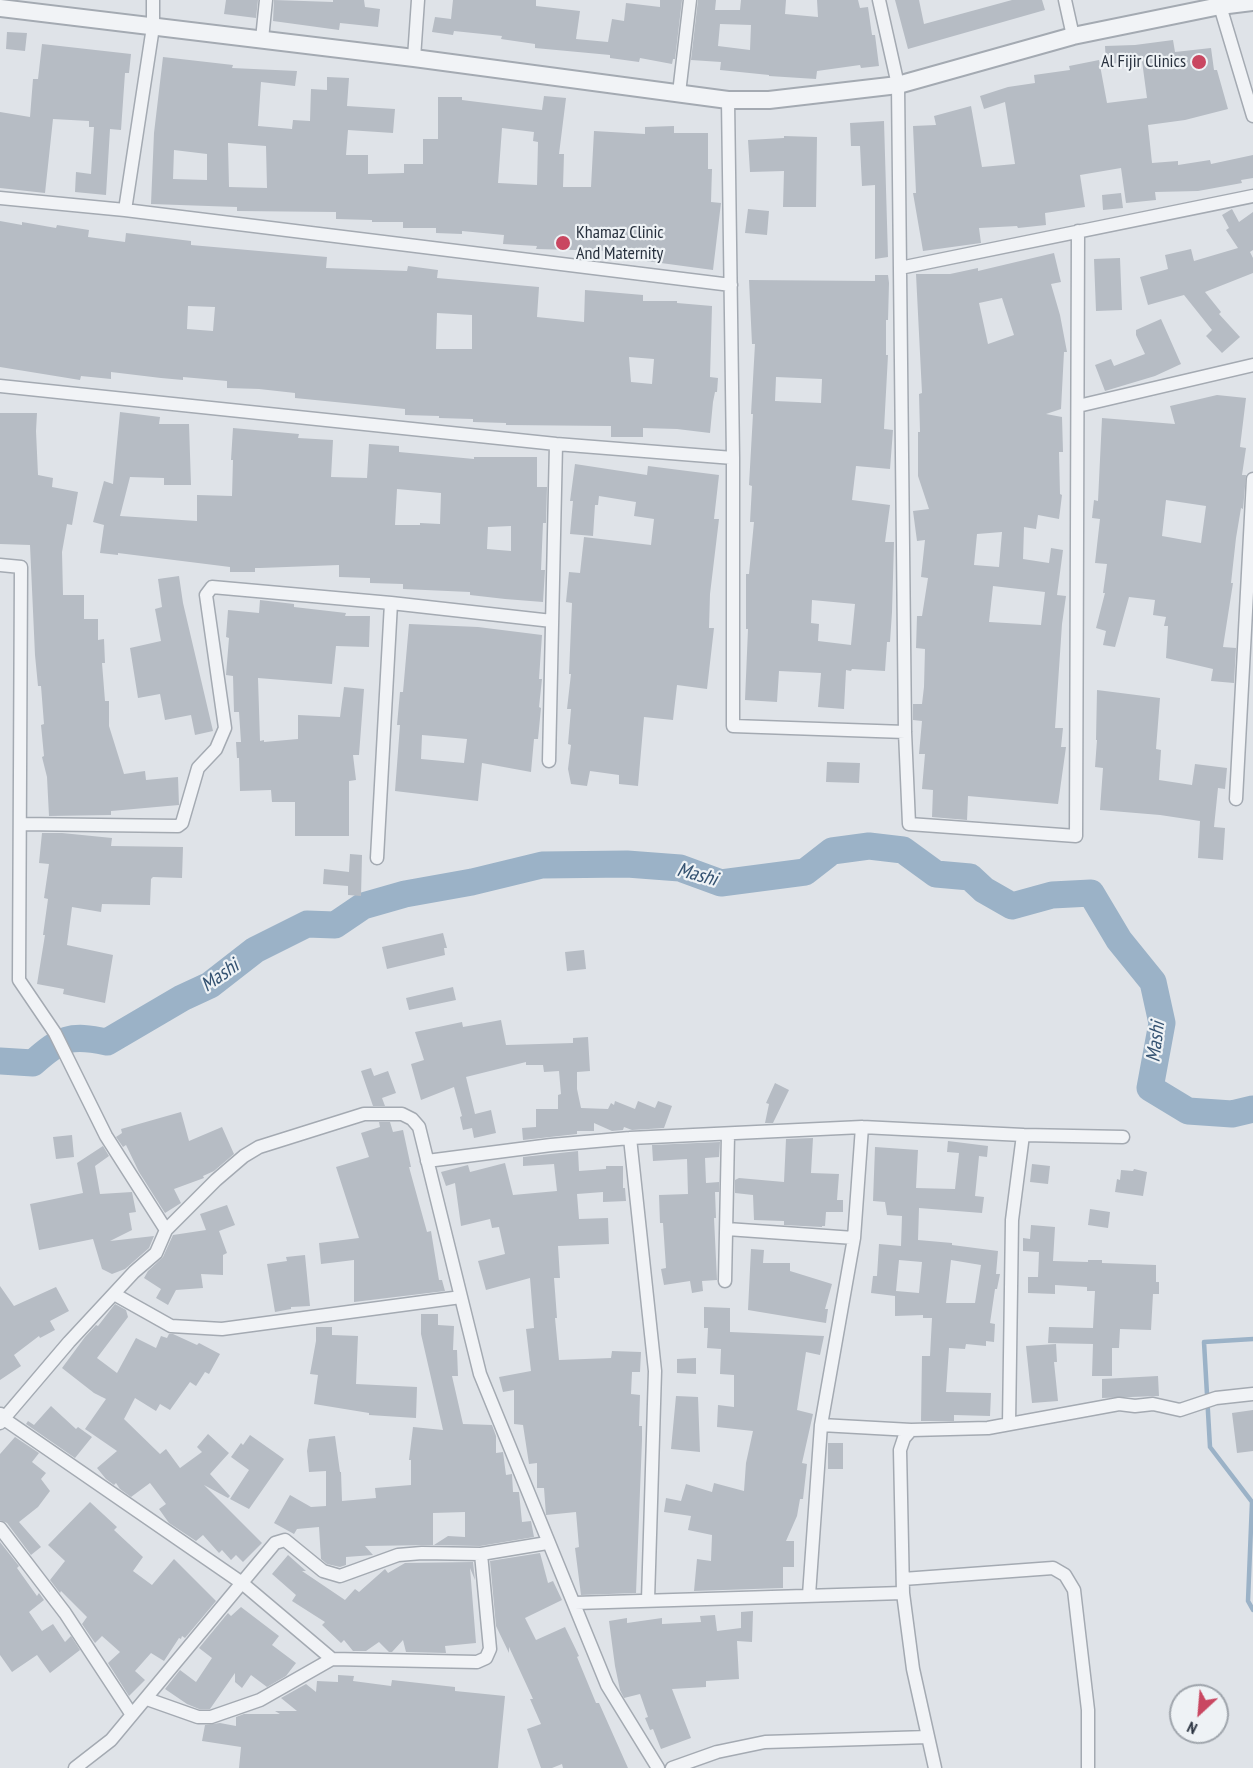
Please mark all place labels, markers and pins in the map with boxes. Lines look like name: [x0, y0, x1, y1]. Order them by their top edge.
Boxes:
place label: Al Fijir Clinics: [1101, 51, 1186, 73]
marker: Al Fijir Clinics: [1190, 53, 1208, 71]
place label: Khamaz Clinic And Maternity: [576, 222, 664, 264]
marker: Khamaz Clinic And Maternity: [554, 234, 572, 252]

